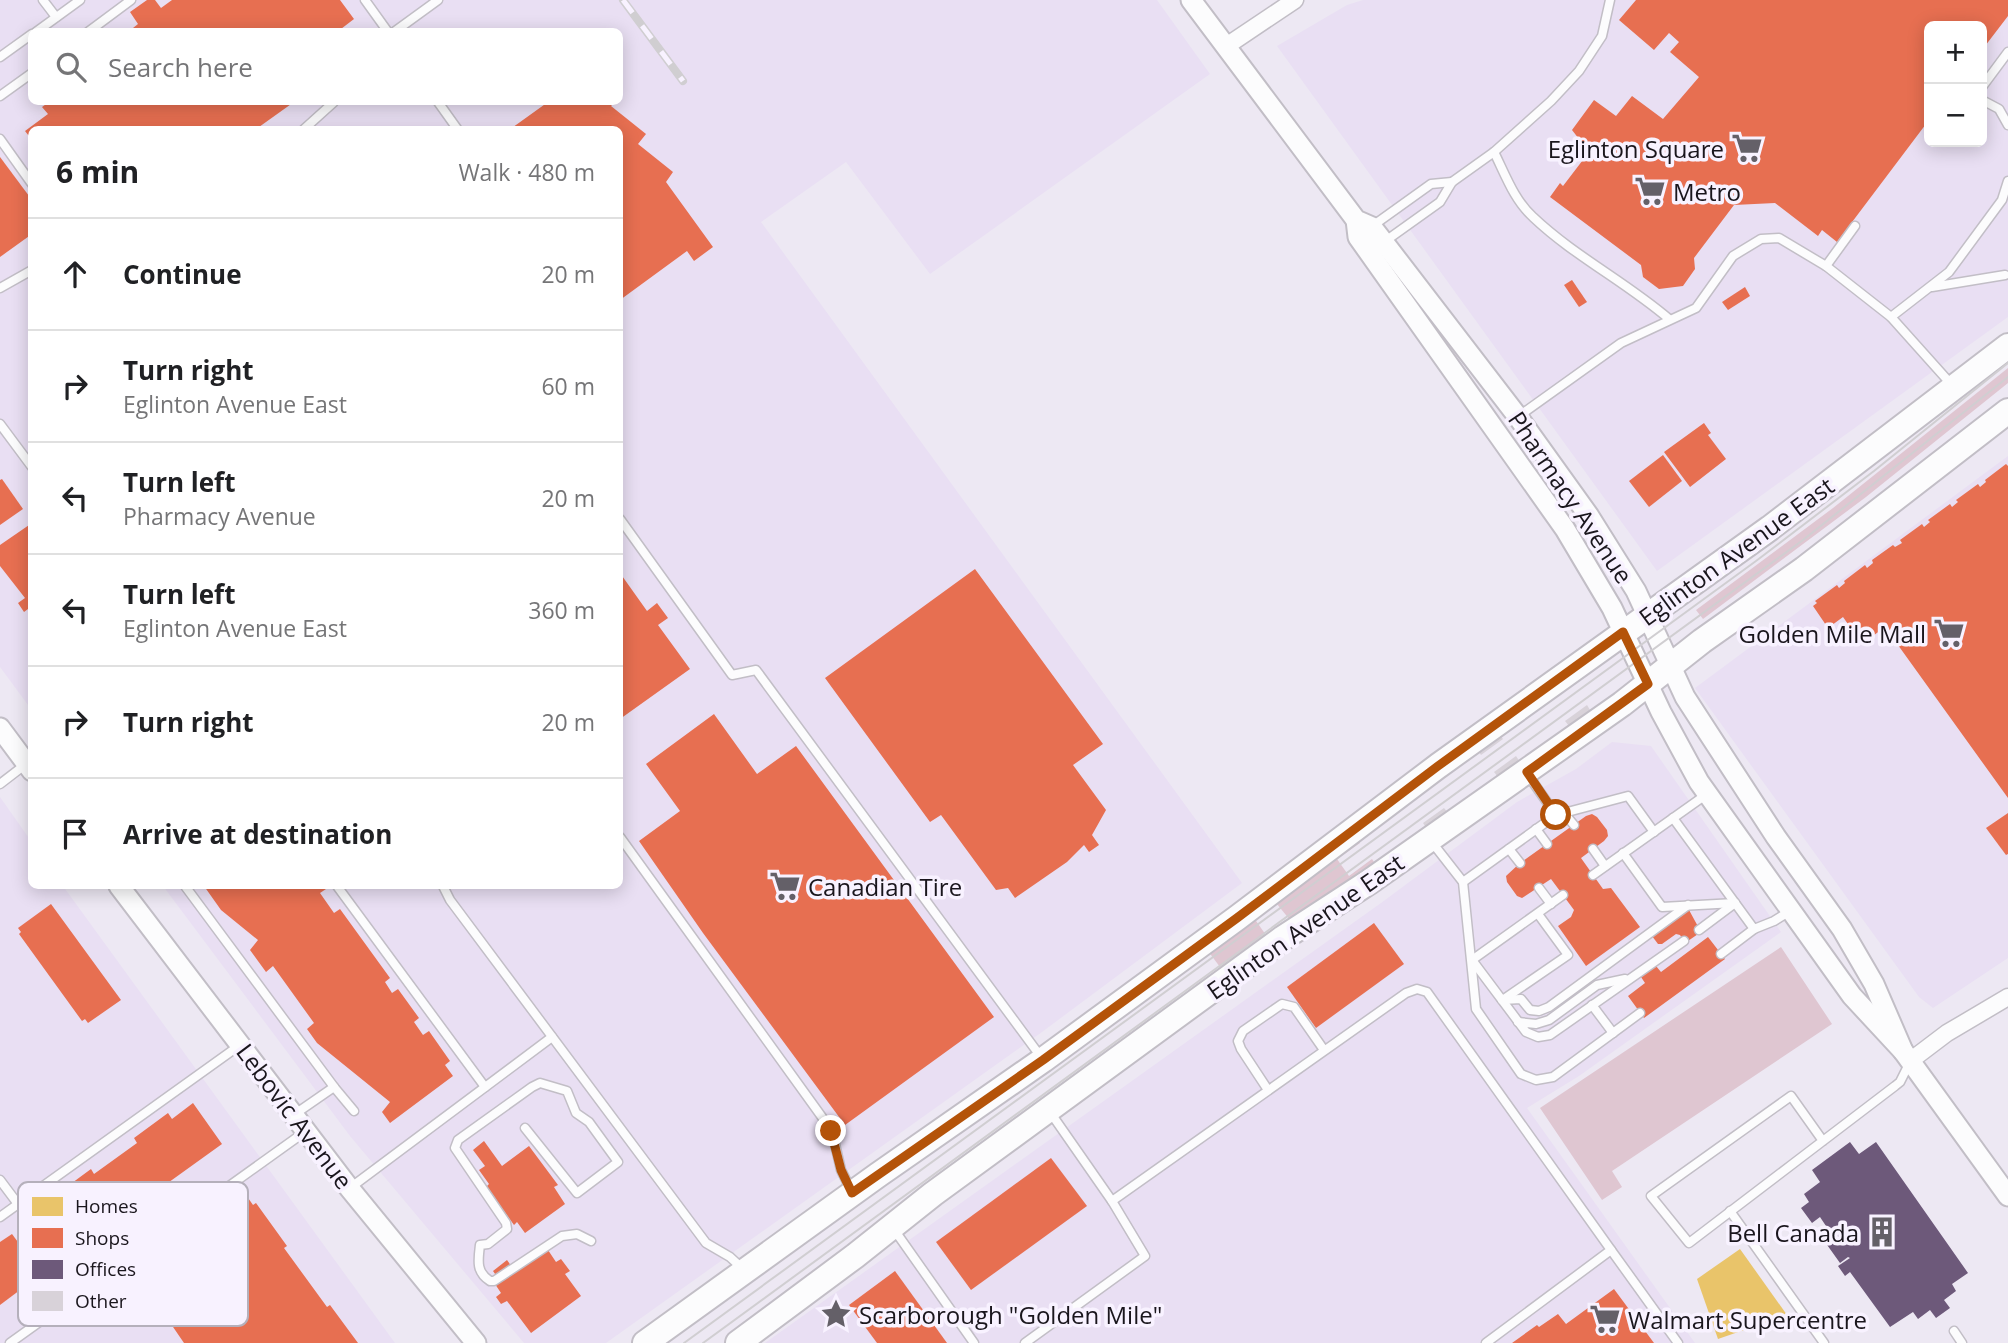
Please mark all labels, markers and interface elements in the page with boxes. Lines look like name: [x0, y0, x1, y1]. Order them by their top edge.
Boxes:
map controls: [1924, 21, 1987, 147]
button: +: [1924, 21, 1987, 84]
search box: [28, 28, 623, 105]
icon: search: [52, 48, 90, 86]
text: Search here: [108, 49, 253, 85]
button: −: [1924, 84, 1987, 147]
supermarket icon: Eglinton Square: [1730, 131, 1764, 165]
place label: Eglinton Square: [1548, 132, 1724, 165]
text: 6 min: [56, 151, 139, 192]
text: Walk · 480 m: [458, 156, 595, 188]
supermarket icon: Metro: [1633, 174, 1667, 208]
place label: Metro: [1673, 175, 1741, 208]
icon: ahead: [56, 255, 94, 293]
text: Continue: [123, 256, 242, 292]
text: 20 m: [541, 258, 595, 290]
text: Turn right: [123, 352, 254, 388]
icon: right: [56, 367, 94, 405]
text: 60 m: [541, 370, 595, 402]
text: Eglinton Avenue East: [123, 388, 347, 420]
street label: Pharmacy Avenue: [1501, 404, 1641, 590]
text: Turn left: [123, 464, 235, 500]
street label: Eglinton Avenue East: [1632, 469, 1840, 633]
icon: left: [56, 479, 94, 517]
text: 20 m: [541, 482, 595, 514]
text: Pharmacy Avenue: [123, 500, 316, 532]
text: Turn left: [123, 576, 235, 612]
icon: left: [56, 591, 94, 629]
text: 360 m: [528, 594, 595, 626]
text: Eglinton Avenue East: [123, 612, 347, 644]
supermarket icon: Golden Mile Mall: [1932, 616, 1966, 650]
place label: Golden Mile Mall: [1738, 617, 1926, 650]
icon: right: [56, 703, 94, 741]
text: Turn right: [123, 704, 254, 740]
text: 20 m: [541, 706, 595, 738]
route start: [1540, 799, 1571, 830]
icon: arrive: [56, 815, 94, 853]
text: Arrive at destination: [123, 816, 392, 852]
street label: Eglinton Avenue East: [1200, 845, 1410, 1007]
supermarket icon: Canadian Tire: [768, 869, 802, 903]
place label: Canadian Tire: [808, 870, 962, 903]
street label: Lebovic Avenue: [229, 1036, 361, 1196]
route end: [815, 1115, 846, 1146]
legend: [18, 1182, 248, 1326]
text: Homes: [75, 1193, 138, 1219]
building icon: Bell Canada: [1865, 1215, 1899, 1249]
place label: Bell Canada: [1727, 1216, 1859, 1249]
text: Shops: [75, 1225, 129, 1251]
text: Offices: [75, 1256, 136, 1282]
text: Other: [75, 1288, 127, 1314]
place icon: Scarborough "Golden Mile": [819, 1297, 853, 1331]
place label: Scarborough "Golden Mile": [859, 1298, 1162, 1331]
supermarket icon: Walmart Supercentre: [1588, 1302, 1622, 1336]
place label: Walmart Supercentre: [1628, 1303, 1867, 1336]

